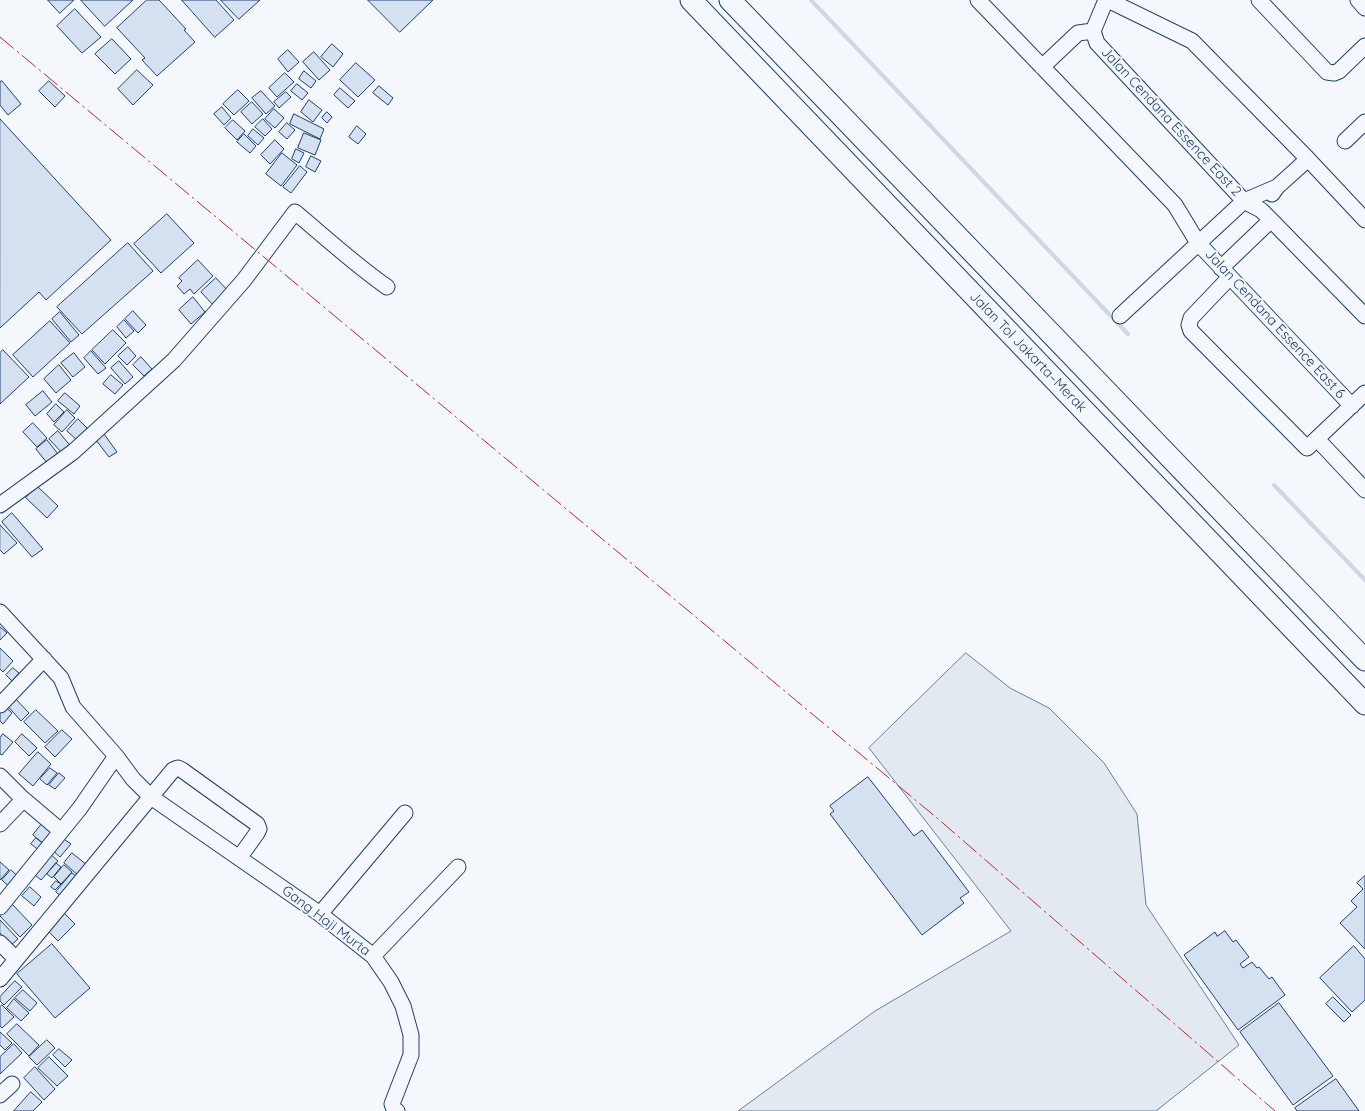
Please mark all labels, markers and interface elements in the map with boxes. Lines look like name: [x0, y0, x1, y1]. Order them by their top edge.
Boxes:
street label: Jalan Cendana Essence East 2: [1097, 44, 1245, 200]
street label: Jalan Cendana Essence East 6: [1201, 246, 1349, 402]
street label: Jalan Tol Jakarta–Merak: [966, 288, 1090, 416]
street label: Gang Haji Murta: [278, 882, 374, 960]

